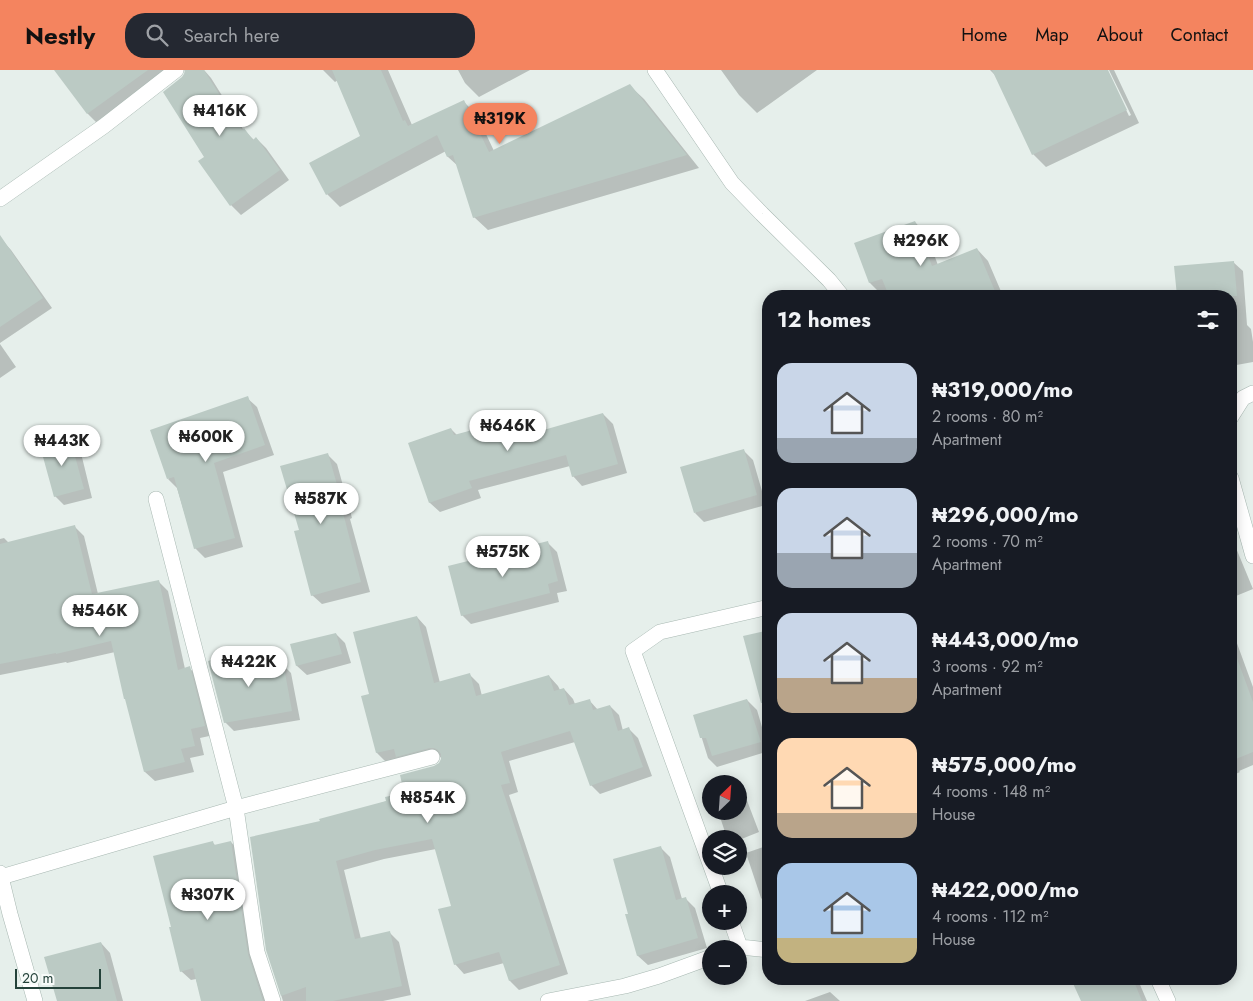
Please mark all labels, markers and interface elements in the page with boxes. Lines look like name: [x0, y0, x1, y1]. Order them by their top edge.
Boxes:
search box: [125, 13, 475, 58]
text: Nestly: [25, 18, 95, 53]
icon: search: [143, 21, 171, 49]
text: Search here: [183, 22, 279, 49]
text: Home: [961, 22, 1007, 48]
text: Map: [1035, 22, 1069, 48]
text: About: [1097, 22, 1142, 48]
text: Contact: [1170, 22, 1228, 48]
pin: ₦416K: [185, 94, 255, 137]
text: ₦416K: [194, 99, 246, 122]
pin: ₦319K: [465, 102, 535, 145]
text: ₦319K: [474, 107, 526, 130]
pin: ₦296K: [886, 224, 956, 267]
text: ₦296K: [894, 229, 948, 252]
text: 12 homes: [777, 305, 871, 335]
icon: filters: [1194, 306, 1222, 334]
text: ₦319,000/mo: [932, 375, 1073, 405]
icon: home: [817, 383, 877, 443]
text: 2 rooms · 80 m²: [932, 405, 1043, 428]
pin: ₦646K: [473, 410, 543, 452]
text: ₦646K: [480, 414, 536, 437]
pin: ₦600K: [171, 420, 241, 463]
pin: ₦443K: [27, 424, 97, 467]
text: ₦600K: [179, 425, 233, 448]
text: Apartment: [932, 428, 1002, 451]
text: ₦443K: [34, 429, 90, 452]
pin: ₦587K: [286, 482, 356, 525]
text: ₦587K: [295, 487, 347, 510]
text: ₦296,000/mo: [932, 500, 1078, 530]
icon: home: [817, 508, 877, 568]
text: 2 rooms · 70 m²: [932, 530, 1043, 553]
pin: ₦575K: [468, 536, 538, 578]
text: ₦575K: [476, 540, 530, 563]
text: Apartment: [932, 553, 1002, 576]
pin: ₦546K: [65, 594, 135, 637]
text: ₦546K: [73, 599, 127, 622]
text: ₦443,000/mo: [932, 625, 1079, 655]
icon: home: [817, 633, 877, 693]
pin: ₦422K: [214, 646, 284, 688]
text: ₦422K: [222, 650, 276, 673]
text: 3 rooms · 92 m²: [932, 655, 1043, 678]
text: Apartment: [932, 678, 1002, 701]
text: ₦575,000/mo: [932, 750, 1076, 780]
icon: home: [817, 758, 877, 818]
north arrow: [702, 775, 748, 820]
map controls: [702, 775, 747, 985]
text: 4 rooms · 148 m²: [932, 780, 1050, 803]
pin: ₦854K: [393, 782, 463, 824]
text: ₦854K: [401, 786, 455, 809]
text: House: [932, 803, 975, 826]
button: layers: [702, 830, 747, 875]
text: ₦422,000/mo: [932, 875, 1079, 905]
pin: ₦307K: [173, 878, 243, 921]
text: ₦307K: [182, 883, 234, 906]
icon: home: [817, 883, 877, 943]
button: +: [702, 885, 747, 930]
text: 4 rooms · 112 m²: [932, 905, 1049, 928]
text: House: [932, 928, 975, 951]
button: −: [702, 940, 747, 985]
scale bar: [15, 966, 101, 989]
text: 20 m: [22, 968, 54, 988]

